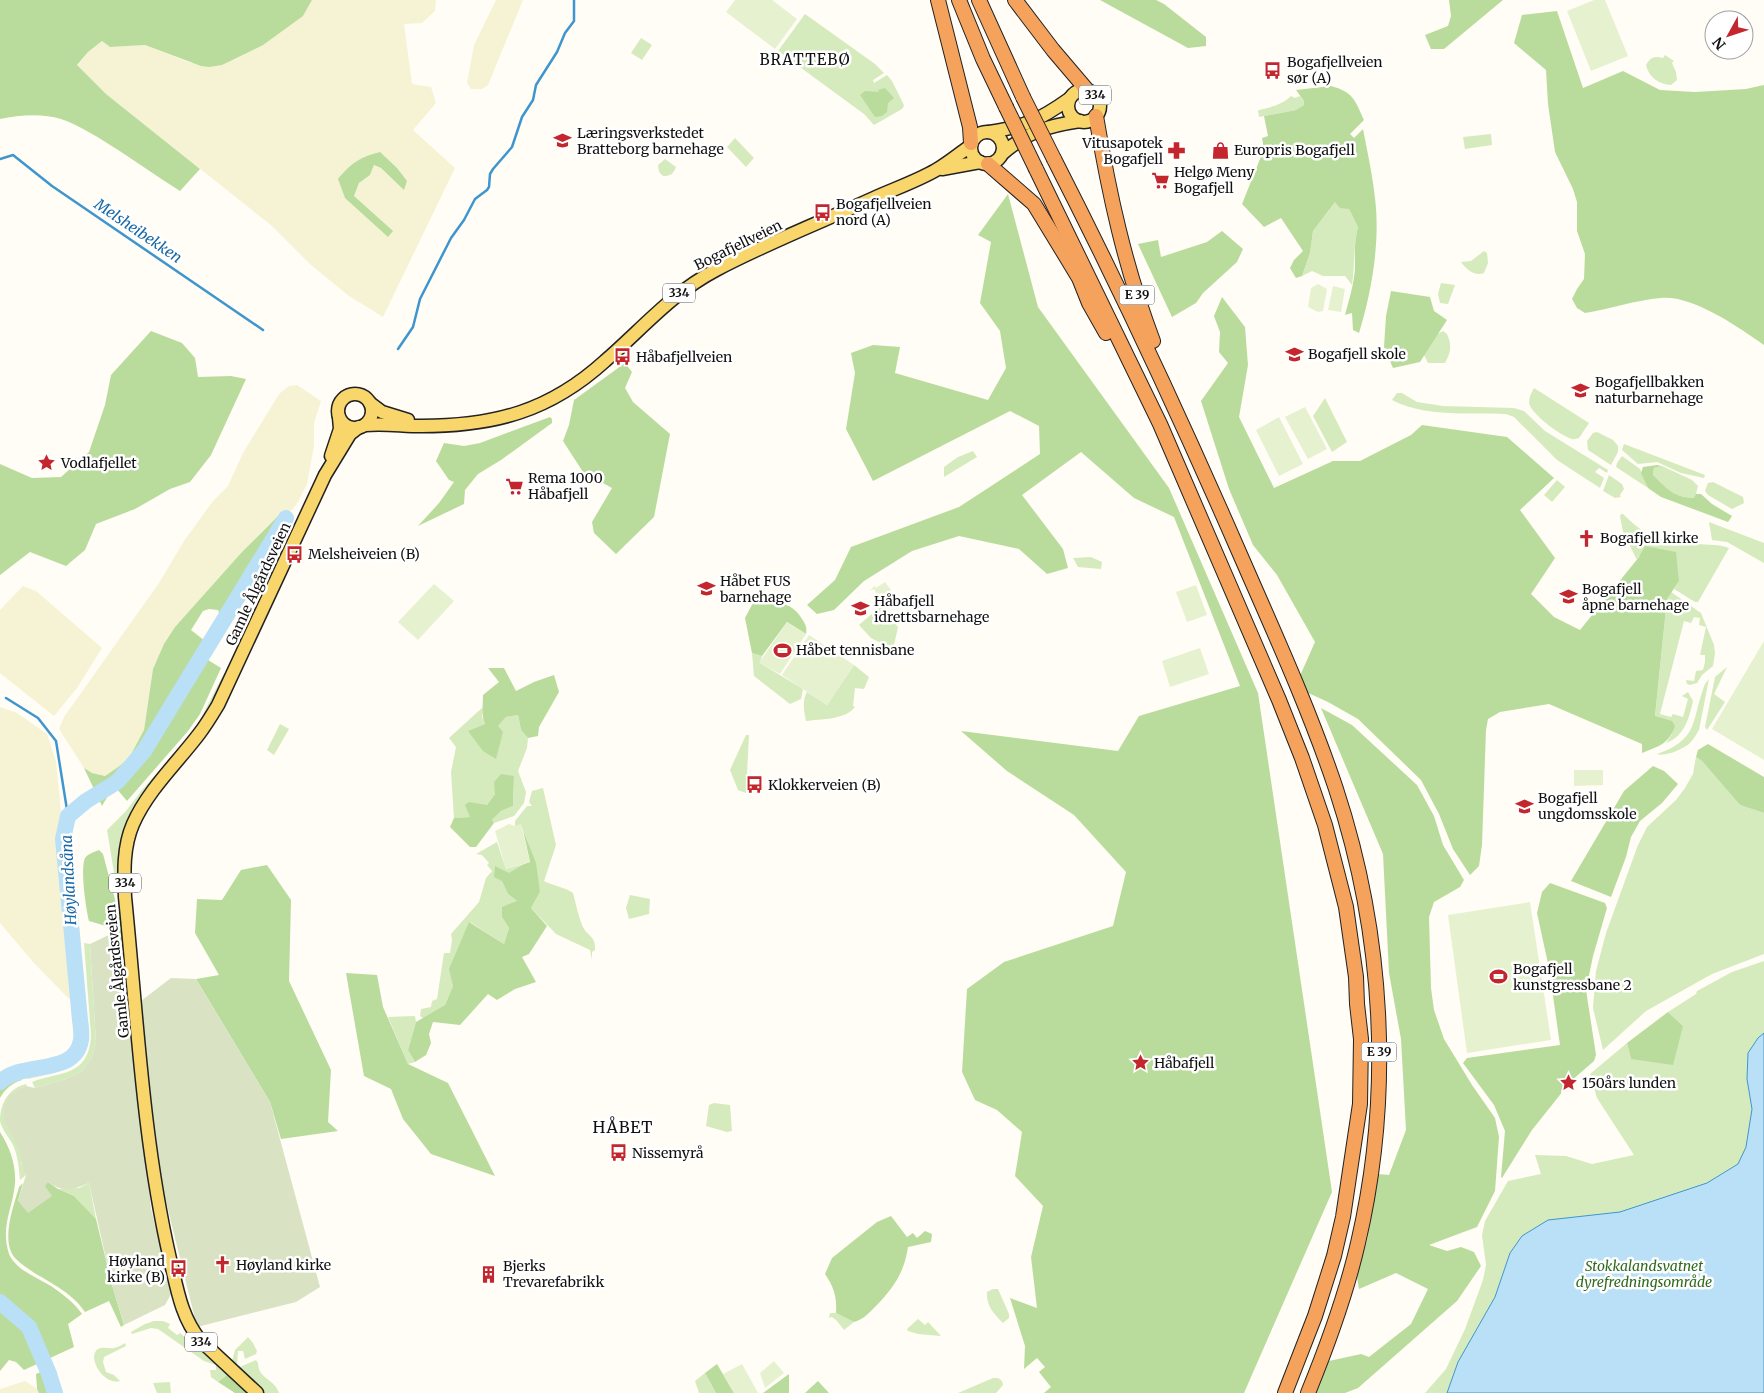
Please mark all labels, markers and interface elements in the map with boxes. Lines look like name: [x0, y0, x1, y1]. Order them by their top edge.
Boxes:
north arrow: [1704, 10, 1754, 60]
text: N: [1709, 33, 1729, 53]
district label: BRATTEBØ: [760, 50, 850, 69]
place label: Bogafjellveien sør (A): [1287, 53, 1383, 87]
bus stop icon: Bogafjellveien sør (A): [1263, 60, 1283, 80]
road number: 334: [1079, 86, 1111, 104]
place label: Læringsverkstedet Bratteborg barnehage: [577, 124, 724, 158]
school or university icon: Læringsverkstedet Bratteborg barnehage: [553, 131, 573, 151]
place label: Vitusapotek Bogafjell: [1081, 134, 1164, 168]
shop icon: Europris Bogafjell: [1210, 140, 1230, 160]
pharmacy icon: Vitusapotek Bogafjell: [1167, 141, 1187, 161]
place label: Europris Bogafjell: [1234, 141, 1355, 159]
place label: Helgø Meny Bogafjell: [1174, 163, 1255, 197]
supermarket icon: Helgø Meny Bogafjell: [1150, 170, 1170, 190]
water label: Melsheibekken: [90, 194, 186, 267]
place label: Bogafjellveien nord (A): [836, 195, 932, 229]
bus stop icon: Bogafjellveien nord (A): [812, 202, 832, 222]
street label: Bogafjellveien: [691, 216, 785, 274]
road number: 334: [663, 284, 695, 302]
road number: E 39: [1120, 286, 1154, 304]
school or university icon: Bogafjell skole: [1284, 344, 1304, 364]
place label: Bogafjell skole: [1308, 345, 1406, 363]
bus stop icon: Håbafjellveien: [612, 347, 632, 367]
place label: Håbafjellveien: [636, 348, 732, 366]
place label: Bogafjellbakken naturbarnehage: [1595, 373, 1704, 407]
school or university icon: Bogafjellbakken naturbarnehage: [1571, 380, 1591, 400]
place icon: Vodlafjellet: [37, 453, 57, 473]
place label: Vodlafjellet: [60, 454, 137, 472]
place label: Rema 1000 Håbafjell: [528, 469, 603, 503]
supermarket icon: Rema 1000 Håbafjell: [504, 476, 524, 496]
street label: Gamle Ålgårdsveien: [221, 519, 294, 649]
church icon: Bogafjell kirke: [1576, 528, 1596, 548]
place label: Bogafjell kirke: [1600, 529, 1698, 547]
bus stop icon: Melsheiveien (B): [284, 544, 304, 564]
place label: Melsheiveien (B): [308, 545, 420, 563]
place label: Håbet FUS barnehage: [719, 572, 791, 606]
school or university icon: Håbet FUS barnehage: [696, 579, 716, 599]
place label: Bogafjell åpne barnehage: [1582, 580, 1689, 614]
school or university icon: Bogafjell åpne barnehage: [1558, 587, 1578, 607]
place label: Håbafjell idrettsbarnehage: [874, 592, 989, 626]
school or university icon: Håbafjell idrettsbarnehage: [850, 599, 870, 619]
sports icon: Håbet tennisbane: [772, 640, 792, 660]
place label: Håbet tennisbane: [796, 641, 914, 659]
bus stop icon: Klokkerveien (B): [744, 775, 764, 795]
place label: Klokkerveien (B): [768, 776, 881, 794]
place label: Bogafjell ungdomsskole: [1538, 789, 1637, 823]
school or university icon: Bogafjell ungdomsskole: [1514, 796, 1534, 816]
water label: Høylandsåna: [57, 834, 80, 927]
road number: 334: [109, 874, 141, 892]
street label: Gamle Ålgårdsveien: [100, 903, 133, 1039]
place label: Bogafjell kunstgressbane 2: [1513, 960, 1632, 994]
sports icon: Bogafjell kunstgressbane 2: [1489, 967, 1509, 987]
road number: E 39: [1362, 1042, 1396, 1062]
place icon: Håbafjell: [1130, 1053, 1150, 1073]
place label: Håbafjell: [1154, 1054, 1215, 1072]
place icon: 150års lunden: [1558, 1073, 1578, 1093]
place label: 150års lunden: [1582, 1074, 1676, 1092]
district label: HÅBET: [593, 1116, 653, 1137]
bus stop icon: Nissemyrå: [608, 1143, 628, 1163]
place label: Nissemyrå: [632, 1144, 704, 1162]
place label: Høyland kirke (B): [107, 1252, 166, 1286]
church icon: Høyland kirke: [212, 1255, 232, 1275]
place label: Høyland kirke: [236, 1256, 331, 1274]
place label: Bjerks Trevarefabrikk: [503, 1257, 604, 1291]
park label: Stokkalandsvatnet dyrefredningsområde: [1576, 1257, 1712, 1291]
bus stop icon: Høyland kirke (B): [169, 1259, 189, 1279]
building icon: Bjerks Trevarefabrikk: [479, 1264, 499, 1284]
road number: 334: [185, 1332, 217, 1351]

